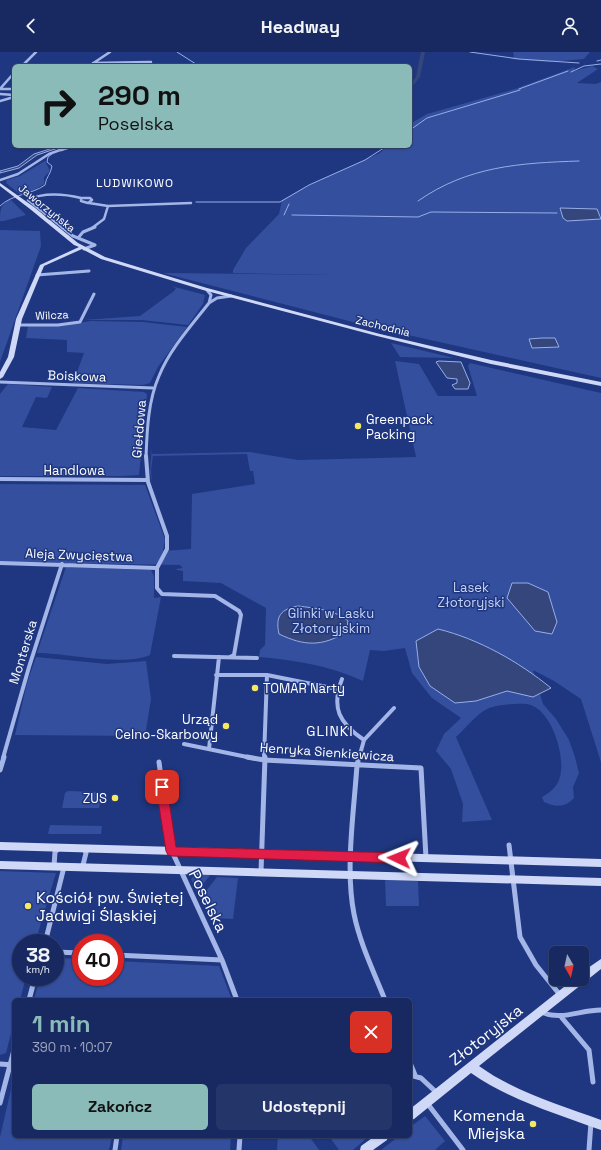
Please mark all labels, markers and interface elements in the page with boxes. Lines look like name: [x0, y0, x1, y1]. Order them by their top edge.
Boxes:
icon: back: [20, 15, 42, 37]
text: Headway: [261, 15, 340, 38]
icon: person: [559, 15, 581, 37]
text: 290 m: [98, 77, 181, 113]
icon: right: [32, 80, 84, 132]
text: Poselska: [98, 112, 174, 135]
district label: LUDWIKOWO: [96, 175, 174, 191]
street label: Jaworzyńska: [16, 181, 79, 236]
street label: Wilcza: [35, 307, 70, 323]
street label: Zachodnia: [354, 312, 412, 340]
street label: Boiskowa: [47, 366, 107, 386]
street label: Giełdowa: [128, 399, 150, 459]
place label: Greenpack Packing: [366, 411, 433, 443]
marker: Greenpack Packing: [353, 421, 363, 431]
street label: Handlowa: [43, 462, 105, 479]
street label: Aleja Zwycięstwa: [25, 545, 134, 565]
park label: Lasek Złotoryjski: [438, 579, 504, 611]
park label: Glinki w Lasku Złotoryjskim: [288, 605, 374, 637]
street label: Monterska: [5, 617, 41, 686]
place label: TOMAR Narty: [263, 680, 345, 697]
marker: TOMAR Narty: [250, 683, 260, 693]
place label: Urząd Celno-Skarbowy: [115, 711, 218, 743]
marker: Urząd Celno-Skarbowy: [221, 721, 231, 731]
district label: GLINKI: [306, 722, 354, 740]
street label: Henryka Sienkiewicza: [259, 739, 395, 765]
pin: [145, 770, 179, 804]
icon: arrive: [151, 776, 173, 798]
place label: ZUS: [83, 790, 107, 807]
marker: ZUS: [110, 793, 120, 803]
position arrow: [378, 837, 420, 879]
street label: Poselska: [184, 866, 232, 936]
place label: Kościół pw. Świętej Jadwigi Śląskiej: [36, 887, 184, 926]
marker: Kościół pw. Świętej Jadwigi Śląskiej: [23, 901, 33, 911]
speed limit sign: 40: [72, 934, 124, 986]
text: 38: [26, 942, 50, 968]
north arrow: [549, 946, 589, 986]
map controls: [549, 946, 589, 986]
text: km/h: [26, 963, 50, 976]
street label: Złotoryjska: [445, 1000, 527, 1070]
text: 1 min: [32, 1008, 91, 1039]
button: close: [350, 1011, 392, 1053]
text: 390 m · 10:07: [32, 1039, 112, 1056]
button: Zakończ: [32, 1084, 208, 1130]
button: Udostępnij: [216, 1084, 392, 1130]
place label: Komenda Miejska: [453, 1105, 525, 1144]
marker: Komenda Miejska: [528, 1119, 538, 1129]

